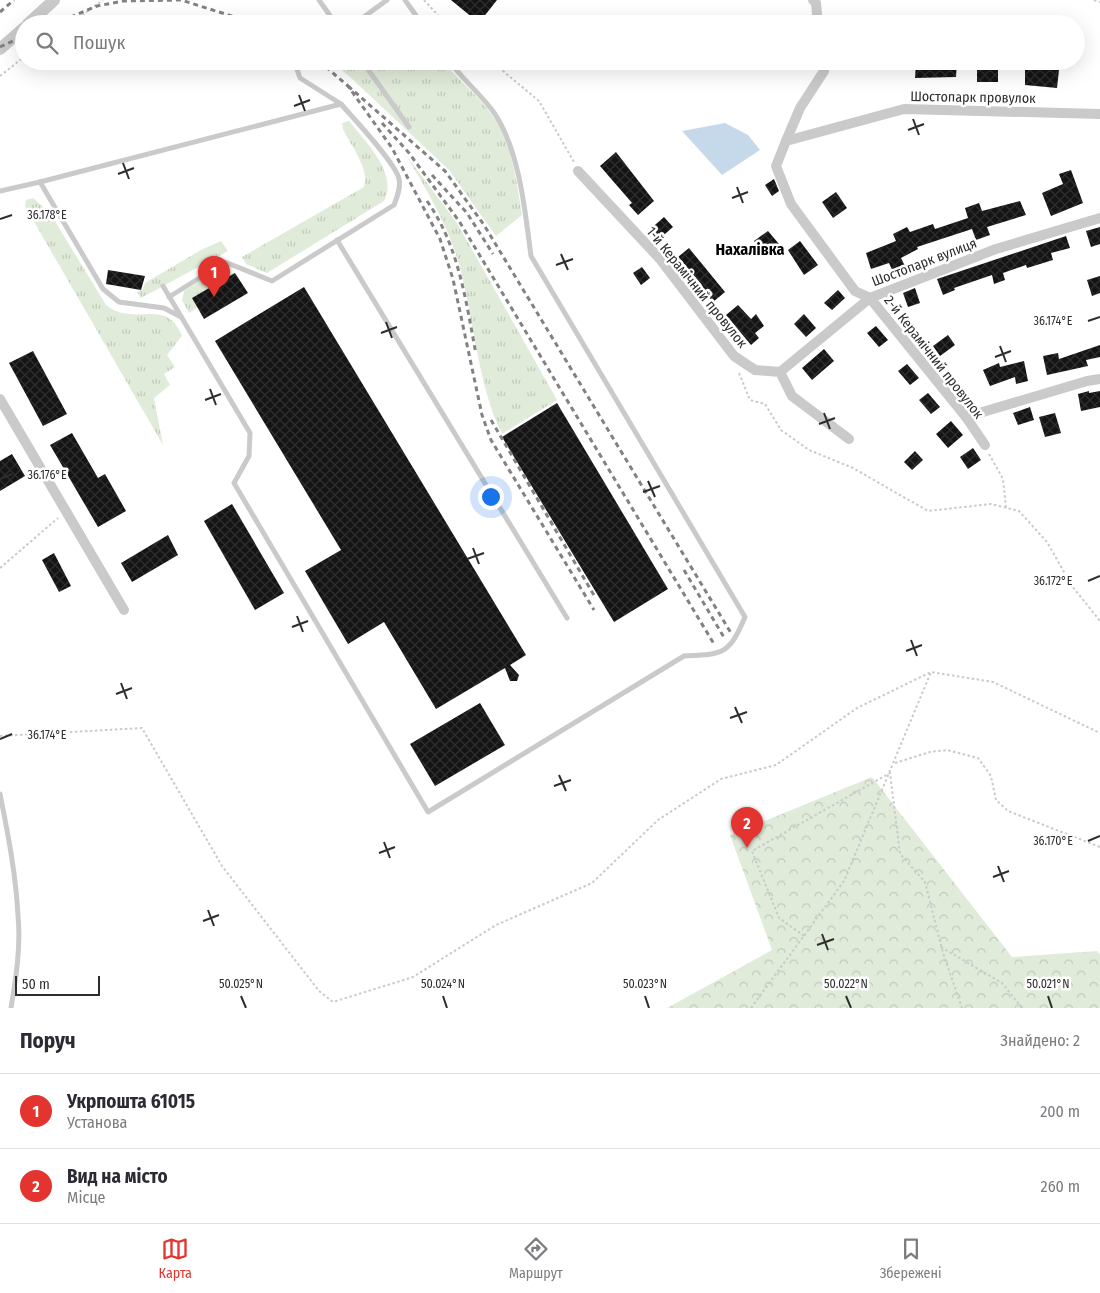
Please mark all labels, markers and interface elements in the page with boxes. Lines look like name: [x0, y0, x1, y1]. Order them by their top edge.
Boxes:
search box: [15, 15, 1085, 70]
icon: search: [33, 29, 61, 57]
text: Пошук: [73, 31, 125, 54]
street label: Шостопарк провулок: [910, 88, 1036, 107]
text: 36.178°E: [27, 208, 67, 222]
street label: 1-й Керамічний провулок: [643, 223, 751, 352]
street label: Шостопарк вулиця: [869, 235, 979, 290]
district label: Нахалівка: [715, 240, 785, 259]
pin: 1: [198, 256, 230, 297]
street label: 2-й Керамічний провулок: [880, 292, 987, 423]
text: 36.174°E: [1034, 314, 1073, 328]
text: 36.176°E: [27, 468, 67, 482]
your location: [478, 484, 504, 510]
text: 36.172°E: [1034, 574, 1073, 588]
text: 36.174°E: [28, 728, 67, 742]
pin: 2: [731, 807, 763, 848]
text: 36.170°E: [1033, 834, 1073, 848]
scale bar: [15, 973, 100, 996]
text: 50 m: [22, 976, 50, 993]
text: 50.025°N: [219, 977, 263, 991]
text: 50.024°N: [421, 977, 465, 991]
text: 50.023°N: [623, 977, 667, 991]
text: 50.022°N: [824, 977, 868, 991]
text: 50.021°N: [1027, 977, 1069, 991]
text: Поруч: [20, 1028, 76, 1054]
text: Знайдено: 2: [1000, 1031, 1080, 1050]
text: Укрпошта 61015: [67, 1090, 195, 1113]
text: 1: [33, 1102, 39, 1121]
text: 200 m: [1040, 1102, 1080, 1121]
text: Установа: [67, 1113, 127, 1132]
text: Вид на місто: [67, 1165, 168, 1188]
text: 2: [32, 1177, 40, 1196]
text: 260 m: [1041, 1177, 1080, 1196]
text: Місце: [67, 1188, 105, 1207]
tab: Карта: [159, 1235, 192, 1282]
tab: Маршрут: [509, 1235, 563, 1282]
tab: Збережені: [880, 1235, 941, 1282]

